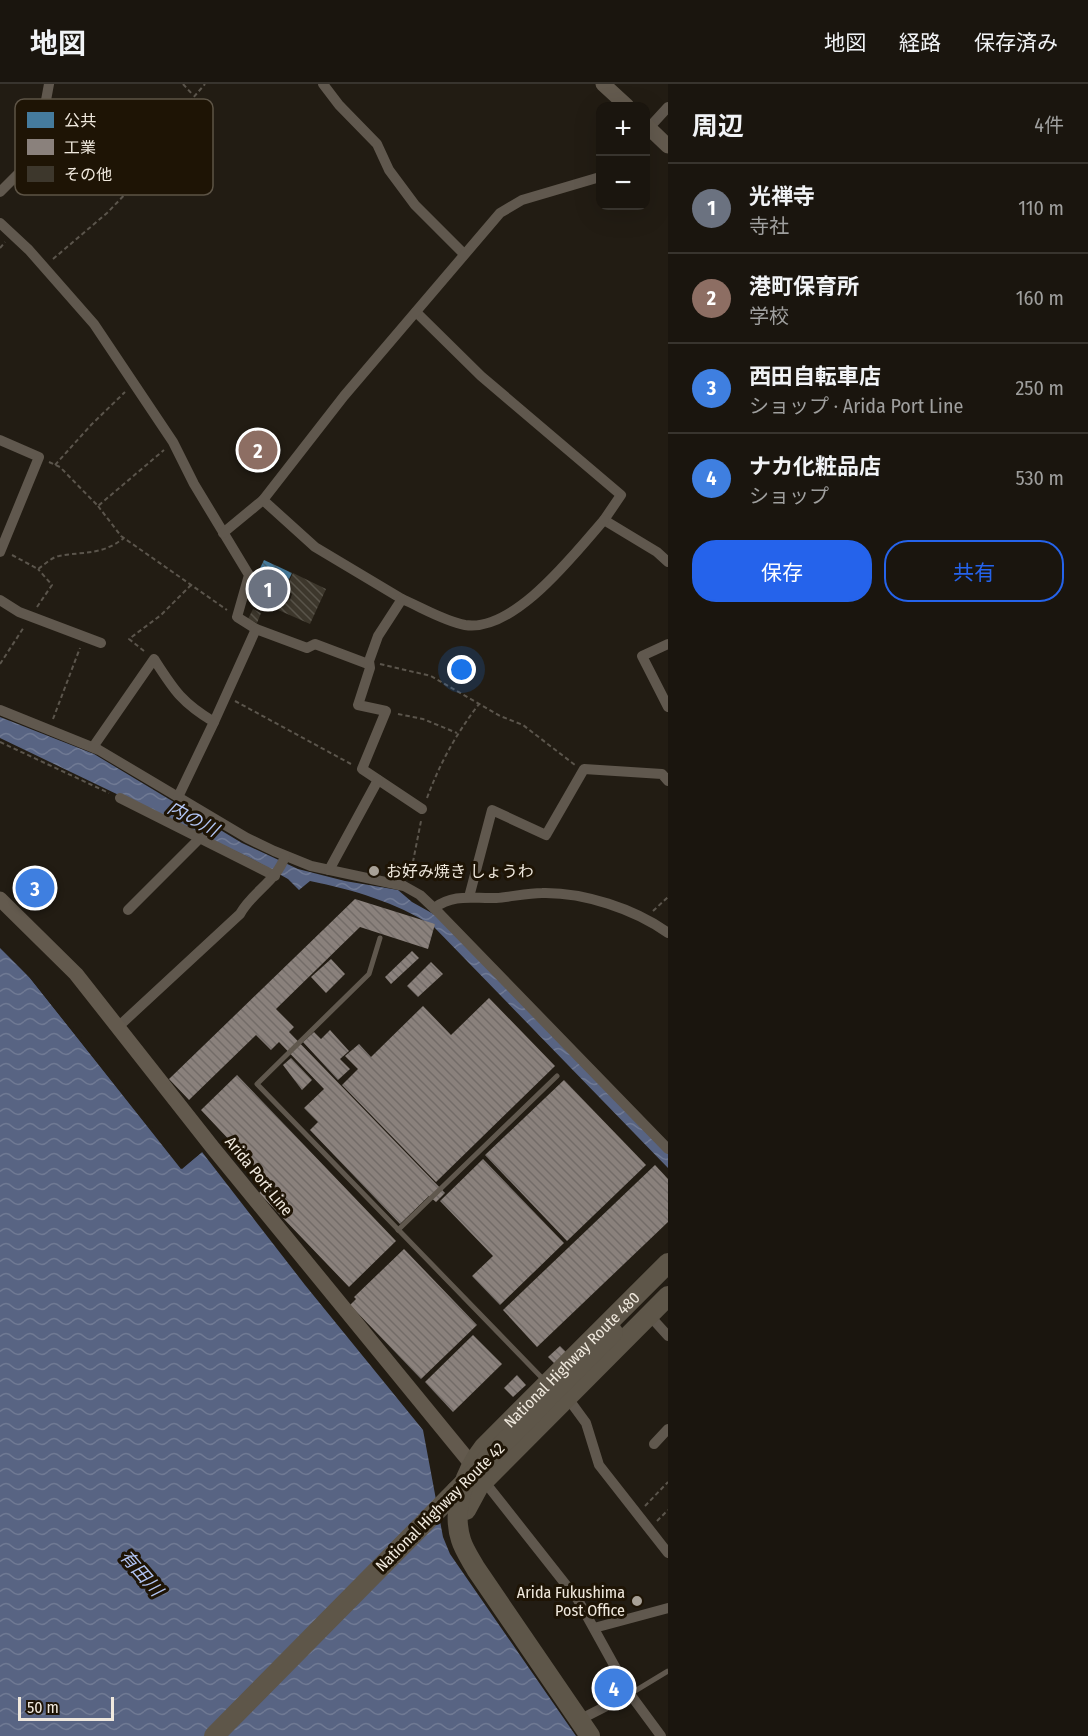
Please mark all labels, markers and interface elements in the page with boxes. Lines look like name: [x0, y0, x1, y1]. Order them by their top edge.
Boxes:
text: 地図: [30, 27, 86, 60]
text: 地図: [824, 30, 866, 56]
text: 経路: [899, 30, 941, 56]
text: 保存済み: [974, 30, 1058, 56]
legend: [15, 99, 213, 195]
map controls: [596, 102, 650, 210]
button: +: [596, 102, 650, 156]
text: 公共: [64, 111, 96, 130]
text: 周辺: [692, 111, 744, 142]
text: 4件: [1034, 113, 1064, 137]
text: 工業: [64, 138, 96, 157]
button: −: [596, 156, 650, 210]
text: その他: [64, 165, 112, 184]
text: 光禅寺: [749, 183, 815, 210]
text: 1: [707, 196, 716, 220]
text: 110 m: [1018, 196, 1064, 220]
text: 寺社: [749, 214, 789, 238]
text: 港町保育所: [749, 273, 859, 300]
text: 2: [707, 286, 716, 310]
text: 160 m: [1016, 286, 1064, 310]
text: 学校: [749, 304, 789, 328]
text: 西田自転車店: [749, 363, 881, 390]
text: 3: [707, 376, 716, 400]
text: 250 m: [1016, 376, 1064, 400]
text: ショップ · Arida Port Line: [749, 394, 963, 418]
pin: 2: [238, 428, 278, 472]
text: ナカ化粧品店: [749, 453, 881, 480]
text: 4: [706, 466, 717, 490]
text: 530 m: [1015, 466, 1064, 490]
text: ショップ: [749, 484, 829, 508]
button: 保存: [692, 540, 872, 602]
button: 共有: [884, 540, 1064, 602]
pin: 1: [248, 566, 288, 612]
your location: [447, 655, 476, 684]
water label: 内の川: [164, 797, 224, 842]
place label: お好み焼き しょうわ: [386, 862, 534, 881]
marker: お好み焼き しょうわ: [367, 864, 381, 878]
pin: 3: [15, 866, 54, 910]
street label: Arida Port Line: [221, 1133, 297, 1220]
street label: National Highway Route 480: [500, 1288, 643, 1431]
street label: National Highway Route 42: [372, 1439, 508, 1575]
water label: 有田川: [115, 1545, 168, 1602]
place label: Arida Fukushima Post Office: [517, 1583, 625, 1620]
marker: Arida Fukushima Post Office: [630, 1594, 644, 1608]
pin: 4: [594, 1666, 634, 1710]
scale bar: [18, 1694, 114, 1722]
text: 50 m: [27, 1698, 59, 1717]

